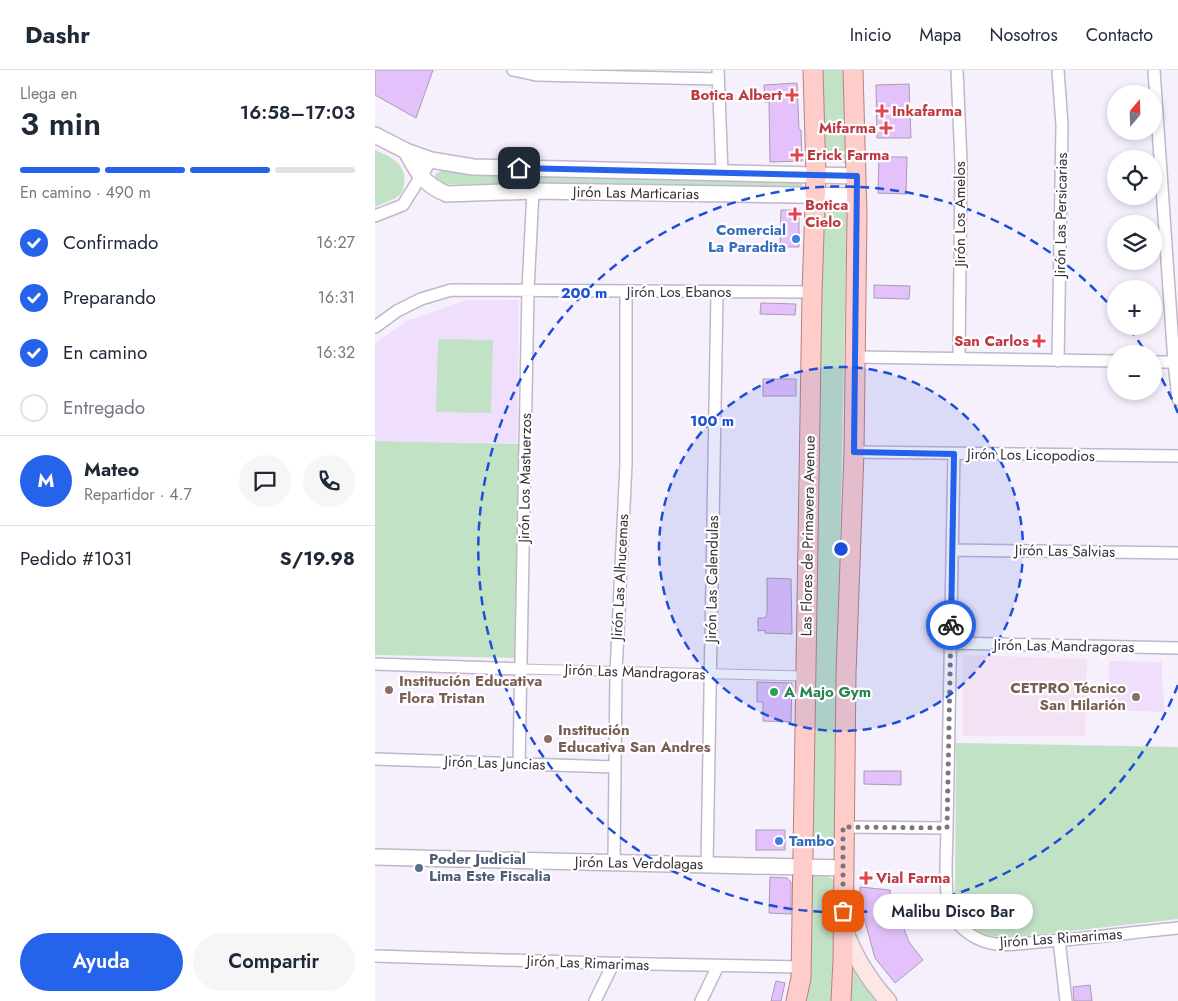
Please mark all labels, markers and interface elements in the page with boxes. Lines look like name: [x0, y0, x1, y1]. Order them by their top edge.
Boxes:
text: Dashr: [25, 17, 90, 52]
text: Inicio: [850, 22, 891, 48]
text: Mapa: [919, 22, 961, 48]
text: Nosotros: [989, 22, 1058, 48]
text: Contacto: [1086, 22, 1153, 48]
text: Llega en: [20, 82, 77, 105]
place label: Botica Albert: [690, 84, 782, 106]
north arrow: [1107, 85, 1163, 140]
map controls: [1107, 85, 1162, 400]
marker: Botica Albert: [786, 89, 798, 101]
text: 16:58–17:03: [240, 99, 355, 126]
place label: Inkafarma: [892, 100, 962, 122]
text: 3 min: [20, 101, 101, 147]
marker: Inkafarma: [876, 105, 888, 117]
place label: Mifarma: [819, 117, 876, 139]
marker: Mifarma: [880, 122, 892, 134]
place label: Erick Farma: [807, 144, 889, 166]
pin: [498, 147, 540, 189]
marker: Erick Farma: [791, 149, 803, 161]
button: locate: [1107, 150, 1162, 205]
street label: Jirón Las Persicarias: [1049, 152, 1073, 280]
icon: home: [505, 154, 533, 182]
street label: Jirón Los Amelos: [949, 161, 971, 269]
text: En camino · 490 m: [20, 181, 151, 204]
street label: Jirón Las Marticarias: [571, 181, 699, 205]
place label: Botica Cielo: [805, 194, 848, 233]
marker: Botica Cielo: [789, 208, 801, 220]
button: layers: [1107, 215, 1162, 270]
place label: Comercial La Paradita: [708, 219, 786, 258]
icon: check: [20, 229, 48, 257]
text: Confirmado: [63, 229, 158, 256]
text: 16:27: [316, 231, 355, 254]
marker: Comercial La Paradita: [790, 233, 802, 245]
button: +: [1107, 280, 1162, 335]
street label: Jirón Los Ebanos: [625, 281, 731, 303]
text: 200 m: [561, 282, 607, 304]
icon: check: [20, 284, 48, 312]
text: Preparando: [63, 284, 156, 311]
text: 16:31: [318, 286, 355, 309]
place label: San Carlos: [954, 330, 1029, 352]
marker: San Carlos: [1033, 335, 1045, 347]
icon: check: [20, 339, 48, 367]
text: En camino: [63, 339, 147, 366]
text: 16:32: [316, 341, 355, 364]
button: −: [1107, 345, 1162, 400]
text: Entregado: [63, 394, 145, 421]
text: 100 m: [690, 410, 734, 432]
street label: Jirón Los Mastuerzos: [513, 413, 537, 545]
street label: Las Flores de Primavera Avenue: [795, 435, 821, 637]
street label: Jirón Los Licopodios: [965, 443, 1095, 467]
button: chat: [239, 455, 291, 507]
button: phone: [303, 455, 355, 507]
text: Mateo: [84, 456, 139, 483]
text: M: [38, 467, 54, 494]
text: Repartidor · 4.7: [84, 483, 192, 506]
street label: Jirón Las Alhucemas: [606, 513, 634, 643]
street label: Jirón Las Calendulas: [700, 515, 724, 645]
street label: Jirón Las Salvias: [1013, 539, 1115, 563]
centre of rings: [832, 540, 850, 558]
text: Pedido #1031: [20, 545, 133, 572]
text: S/19.98: [280, 545, 355, 572]
courier: [926, 600, 976, 650]
icon: bike: [937, 611, 965, 639]
street label: Jirón Las Mandragoras: [991, 634, 1135, 658]
street label: Jirón Las Mandragoras: [562, 658, 706, 685]
place label: Institución Educativa Flora Tristan: [399, 670, 542, 709]
place label: CETPRO Técnico San Hilarión: [1010, 677, 1126, 716]
place label: A Majo Gym: [783, 681, 871, 703]
marker: Institución Educativa Flora Tristan: [383, 684, 395, 696]
marker: A Majo Gym: [768, 686, 780, 698]
marker: CETPRO Técnico San Hilarión: [1130, 691, 1142, 703]
place label: Institución Educativa San Andres: [558, 719, 711, 758]
marker: Institución Educativa San Andres: [542, 733, 554, 745]
street label: Jirón Las Juncias: [442, 750, 546, 776]
place label: Tambo: [789, 830, 835, 852]
marker: Tambo: [773, 835, 785, 847]
place label: Poder Judicial Lima Este Fiscalia: [429, 848, 551, 887]
street label: Jirón Las Verdolagas: [573, 851, 703, 875]
marker: Poder Judicial Lima Este Fiscalia: [413, 862, 425, 874]
place label: Vial Farma: [875, 867, 950, 889]
marker: Vial Farma: [860, 872, 872, 884]
pin: [822, 890, 864, 932]
callout: Malibu Disco Bar: [873, 894, 1033, 928]
icon: bag: [829, 897, 857, 925]
text: Malibu Disco Bar: [891, 900, 1015, 923]
street label: Jirón Las Rimarimas: [997, 923, 1123, 953]
button: Ayuda: [20, 933, 183, 991]
button: Compartir: [193, 933, 355, 991]
street label: Jirón Las Rimarimas: [524, 950, 650, 976]

